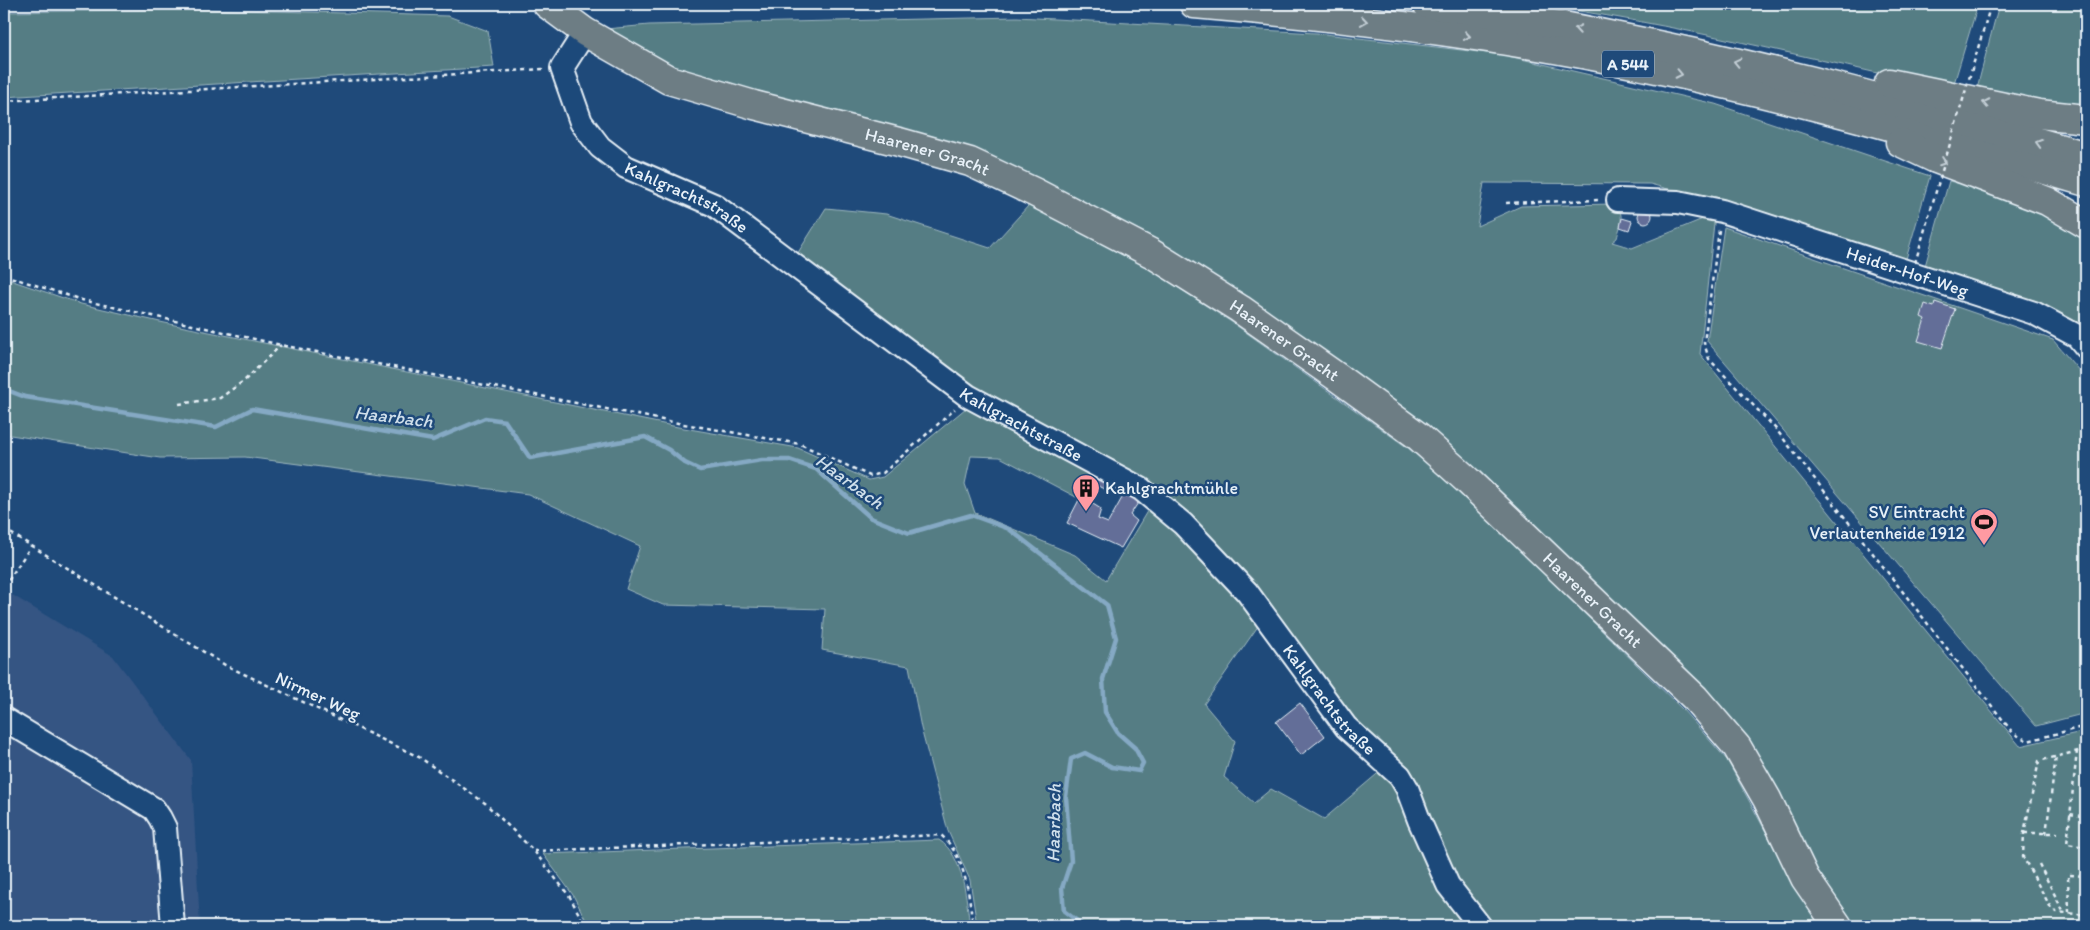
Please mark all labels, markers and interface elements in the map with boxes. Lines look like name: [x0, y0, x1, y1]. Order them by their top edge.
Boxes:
one-way arrow: [1361, 15, 1369, 26]
one-way arrow: [1574, 24, 1582, 34]
one-way arrow: [1463, 30, 1471, 40]
road number: A 544: [1602, 51, 1654, 78]
one-way arrow: [1733, 57, 1741, 68]
one-way arrow: [1674, 69, 1683, 79]
one-way arrow: [1982, 98, 1991, 109]
street label: Haarener Gracht: [863, 123, 993, 181]
one-way arrow: [2036, 138, 2044, 148]
one-way arrow: [1938, 156, 1946, 166]
street label: Kahlgrachtstraße: [621, 157, 753, 238]
street label: Heider-Hof-Weg: [1844, 241, 1972, 302]
street label: Haarener Gracht: [1225, 294, 1344, 386]
street label: Kahlgrachtstraße: [955, 382, 1086, 466]
water label: Haarbach: [353, 400, 435, 433]
water label: Haarbach: [811, 449, 889, 514]
building icon: Kahlgrachtmühle: [1071, 473, 1101, 512]
place label: Kahlgrachtmühle: [1105, 477, 1238, 499]
place label: SV Eintracht Verlautenheide 1912: [1810, 501, 1966, 544]
sports icon: SV Eintracht Verlautenheide 1912: [1969, 507, 1999, 546]
street label: Haarener Gracht: [1538, 548, 1647, 653]
street label: Kahlgrachtstraße: [1278, 640, 1380, 760]
street label: Nirmer Weg: [272, 667, 365, 726]
water label: Haarbach: [1041, 783, 1066, 863]

